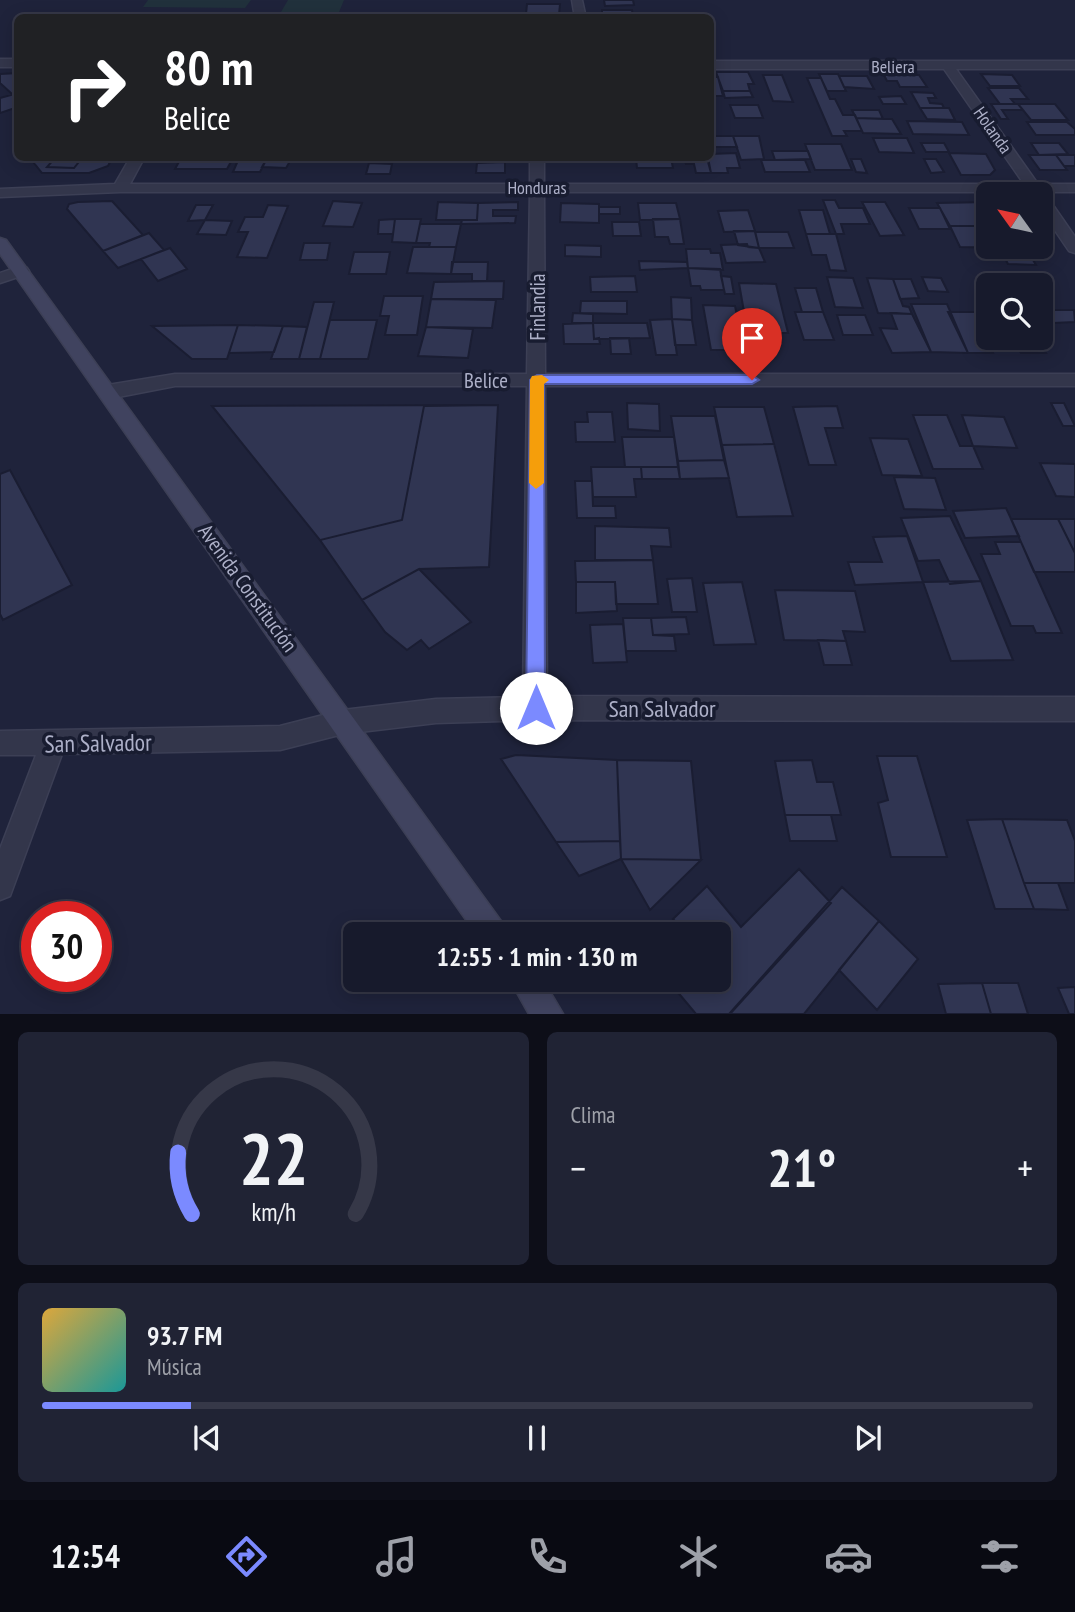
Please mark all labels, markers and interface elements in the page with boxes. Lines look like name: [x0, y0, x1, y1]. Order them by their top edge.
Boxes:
text: 80 m: [164, 35, 253, 99]
icon: right: [49, 42, 140, 133]
street label: Beliera: [871, 55, 915, 78]
text: Belice: [164, 97, 231, 139]
street label: Holanda: [969, 102, 1017, 158]
street label: Honduras: [507, 176, 567, 199]
north arrow: [976, 182, 1054, 259]
map controls: [976, 182, 1053, 350]
street label: Finlandia: [524, 273, 551, 341]
button: search: [976, 273, 1053, 350]
pin: [722, 308, 782, 380]
icon: arrive: [733, 319, 771, 357]
street label: Belice: [464, 367, 508, 394]
street label: Avenida Constitución: [192, 519, 304, 657]
position arrow: [499, 671, 573, 745]
street label: San Salvador: [608, 693, 716, 724]
street label: San Salvador: [44, 727, 152, 759]
speed limit sign: 30: [21, 901, 112, 992]
text: 12:55 · 1 min · 130 m: [437, 940, 637, 973]
text: Clima: [571, 1100, 616, 1129]
text: 22: [238, 1111, 308, 1205]
text: 21°: [767, 1134, 836, 1201]
text: −: [571, 1143, 586, 1192]
text: +: [1017, 1143, 1033, 1192]
text: km/h: [251, 1196, 295, 1228]
text: 93.7 FM: [147, 1319, 222, 1352]
text: Música: [147, 1352, 202, 1381]
icon: previous: [188, 1419, 226, 1457]
icon: pause: [518, 1419, 556, 1457]
icon: next: [849, 1419, 887, 1457]
icon: directions: [222, 1532, 271, 1581]
icon: music: [372, 1532, 421, 1581]
icon: phone: [523, 1532, 572, 1581]
icon: climate: [674, 1532, 723, 1581]
icon: car: [824, 1532, 873, 1581]
icon: filters: [975, 1532, 1024, 1581]
text: 12:54: [51, 1535, 120, 1577]

